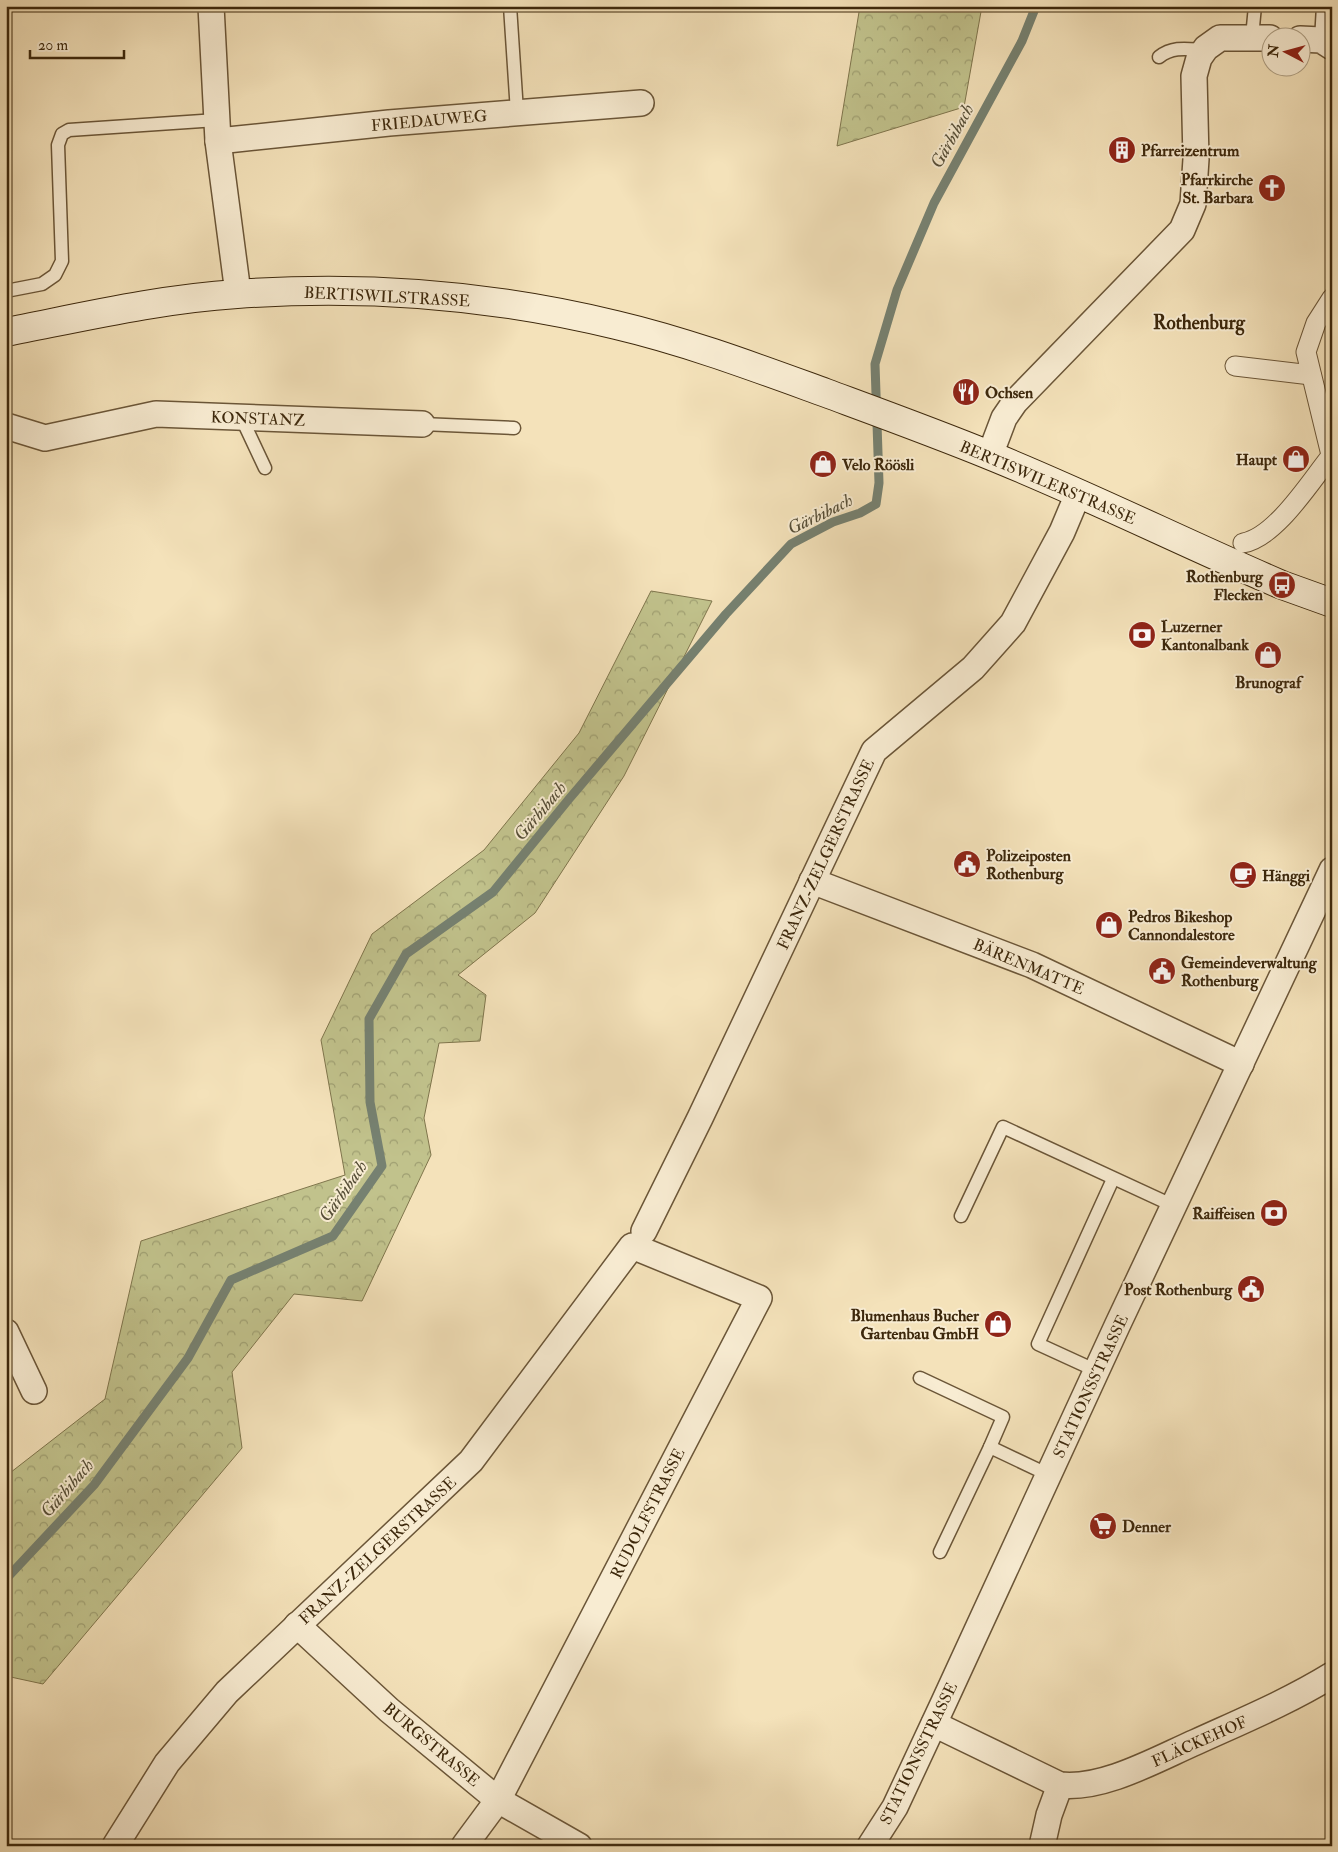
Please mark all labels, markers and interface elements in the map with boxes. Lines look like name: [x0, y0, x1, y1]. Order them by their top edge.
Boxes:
scale bar: [30, 28, 124, 60]
north arrow: [1260, 28, 1310, 78]
text: 20 m: [38, 36, 68, 55]
text: N: [1264, 43, 1283, 59]
water label: Gärbibach: [925, 100, 979, 172]
street label: FRIEDAUWEG: [370, 106, 488, 136]
building icon: Pfarreizentrum: [1107, 135, 1137, 165]
place label: Pfarreizentrum: [1141, 141, 1240, 161]
place label: Pfarrkirche St. Barbara: [1181, 170, 1253, 208]
church icon: Pfarrkirche St. Barbara: [1257, 173, 1287, 203]
street label: BERTISWILSTRASSE: [303, 283, 471, 311]
district label: Rothenburg: [1153, 311, 1246, 336]
restaurant icon: Ochsen: [951, 377, 981, 407]
place label: Ochsen: [985, 383, 1034, 403]
street label: KONSTANZ: [210, 407, 306, 431]
street label: BERTISWILERSTRASSE: [957, 437, 1139, 529]
shop icon: Haupt: [1281, 444, 1311, 474]
shop icon: Velo Röösli: [808, 449, 838, 479]
place label: Haupt: [1236, 450, 1278, 471]
place label: Velo Röösli: [841, 455, 915, 475]
water label: Gärbibach: [784, 489, 857, 540]
place label: Rothenburg Flecken: [1186, 567, 1264, 605]
bus stop icon: Rothenburg Flecken: [1267, 570, 1297, 600]
place label: Luzerner Kantonalbank: [1161, 617, 1249, 655]
bank icon: Luzerner Kantonalbank: [1127, 620, 1157, 650]
shop icon: Brunograf: [1253, 640, 1283, 670]
place label: Brunograf: [1235, 673, 1304, 694]
street label: FRANZ-ZELGERSTRASSE: [773, 756, 879, 953]
water label: Gärbibach: [509, 777, 572, 846]
place label: Polizeiposten Rothenburg: [986, 846, 1072, 885]
public building icon: Polizeiposten Rothenburg: [952, 849, 982, 879]
cafe icon: Hänggi: [1228, 860, 1258, 890]
place label: Hänggi: [1262, 866, 1311, 887]
place label: Pedros Bikeshop Cannondalestore: [1128, 907, 1235, 945]
shop icon: Pedros Bikeshop Cannondalestore: [1094, 910, 1124, 940]
street label: BÄRENMATTE: [970, 935, 1087, 999]
place label: Gemeindeverwaltung Rothenburg: [1181, 953, 1318, 992]
public building icon: Gemeindeverwaltung Rothenburg: [1147, 956, 1177, 986]
water label: Gärbibach: [314, 1156, 373, 1227]
bank icon: Raiffeisen: [1259, 1198, 1289, 1228]
place label: Raiffeisen: [1192, 1204, 1256, 1224]
public building icon: Post Rothenburg: [1236, 1274, 1266, 1304]
place label: Post Rothenburg: [1124, 1280, 1233, 1301]
place label: Blumenhaus Bucher Gartenbau GmbH: [851, 1306, 980, 1344]
shop icon: Blumenhaus Bucher Gartenbau GmbH: [983, 1309, 1013, 1339]
street label: STATIONSSTRASSE: [1049, 1312, 1133, 1461]
street label: RUDOLFSTRASSE: [606, 1445, 689, 1582]
water label: Gärbibach: [36, 1454, 99, 1522]
street label: FRANZ-ZELGERSTRASSE: [295, 1472, 461, 1629]
supermarket icon: Denner: [1088, 1511, 1118, 1541]
place label: Denner: [1122, 1517, 1172, 1537]
street label: STATIONSSTRASSE: [876, 1679, 962, 1828]
street label: BURGSTRASSE: [379, 1699, 484, 1791]
street label: FLÄCKEHOF: [1149, 1712, 1250, 1772]

